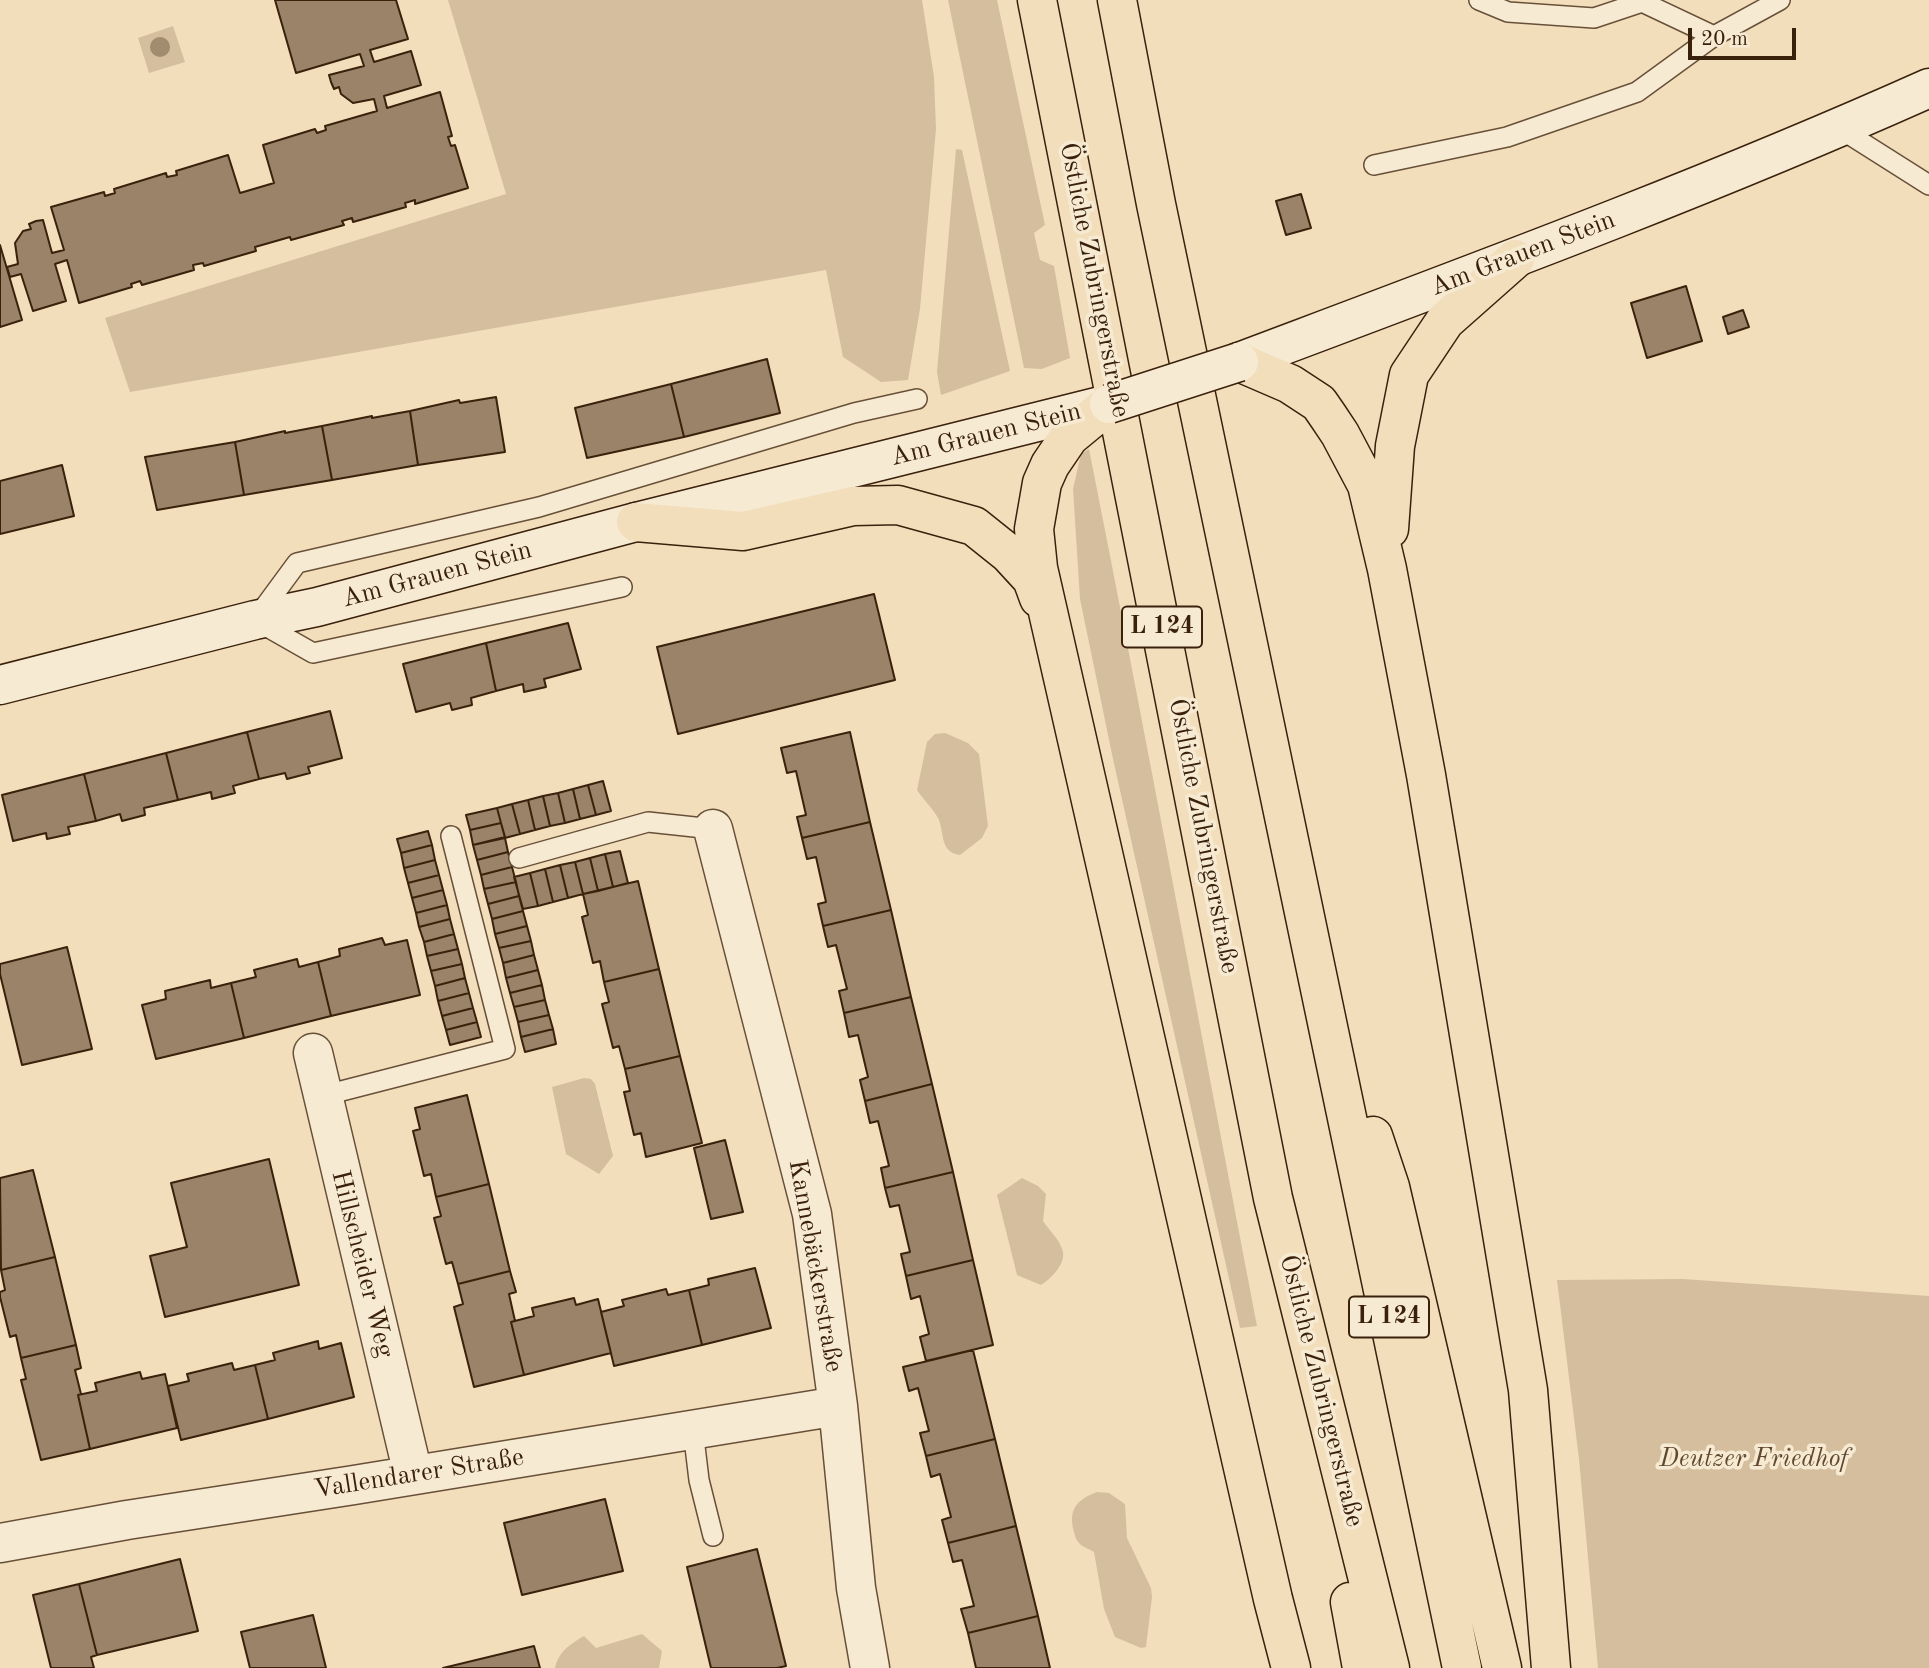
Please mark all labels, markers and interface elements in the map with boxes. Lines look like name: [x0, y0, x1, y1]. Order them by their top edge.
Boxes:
scale bar: [1691, 14, 1800, 58]
text: 20 m: [1701, 29, 1748, 50]
street label: Östliche Zubringerstraße: [1052, 140, 1136, 420]
street label: Am Grauen Stein: [1426, 204, 1620, 304]
street label: Am Grauen Stein: [887, 396, 1085, 474]
street label: Am Grauen Stein: [339, 535, 535, 615]
road number: L 124: [1122, 606, 1202, 648]
street label: Östliche Zubringerstraße: [1161, 696, 1245, 976]
street label: Kannebäckerstraße: [781, 1157, 849, 1375]
street label: Hillscheider Weg: [324, 1167, 400, 1361]
street label: Östliche Zubringerstraße: [1272, 1252, 1370, 1530]
road number: L 124: [1349, 1296, 1429, 1338]
street label: Vallendarer Straße: [312, 1442, 526, 1506]
park label: Deutzer Friedhof: [1659, 1443, 1849, 1475]

